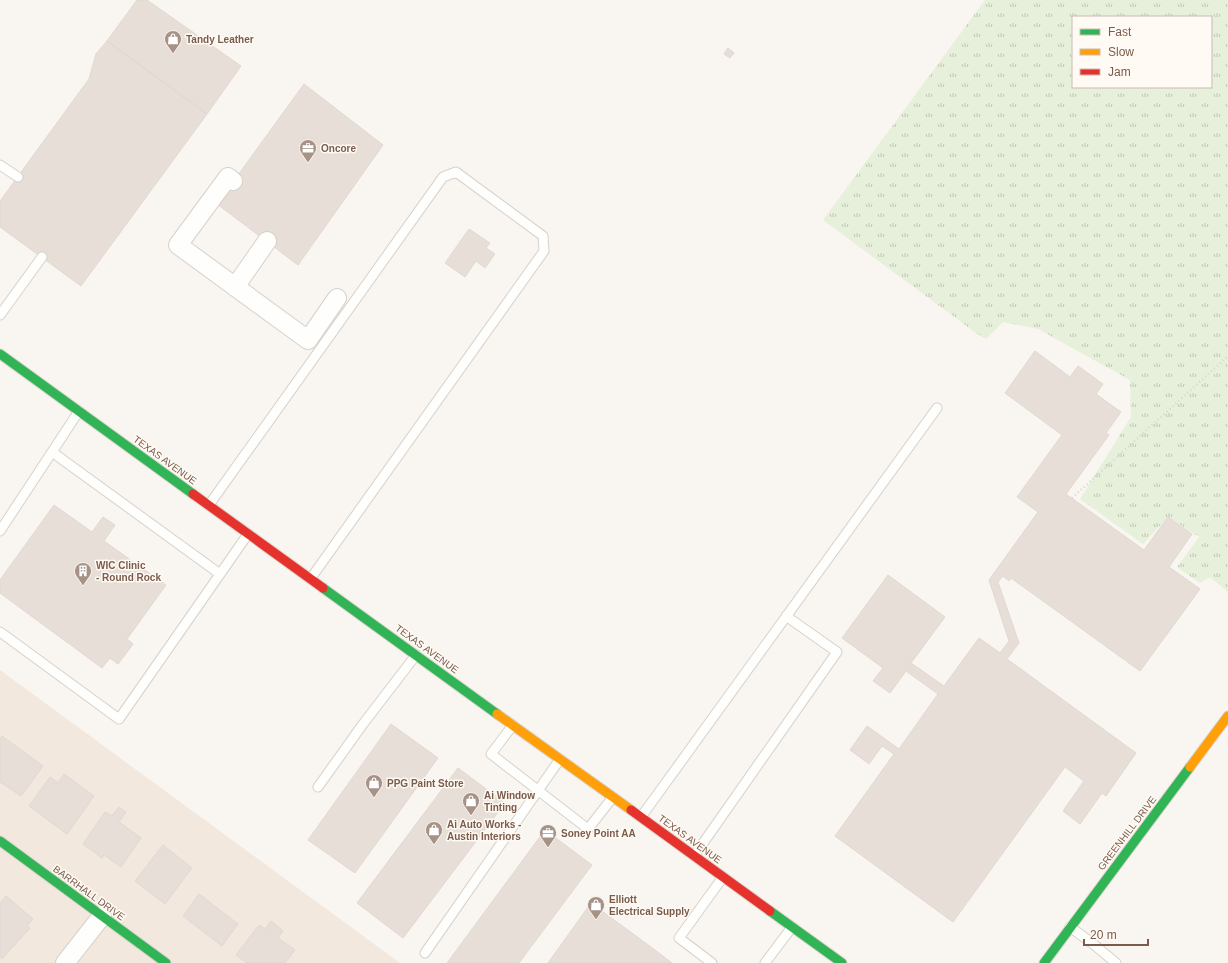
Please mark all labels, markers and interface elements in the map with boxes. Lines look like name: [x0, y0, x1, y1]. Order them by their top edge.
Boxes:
legend: [1072, 16, 1212, 88]
text: Fast: [1108, 25, 1132, 39]
shop icon: Tandy Leather: [163, 29, 183, 54]
place label: Tandy Leather: [186, 34, 254, 45]
text: Slow: [1108, 45, 1134, 59]
text: Jam: [1108, 65, 1131, 79]
office icon: Oncore: [298, 138, 318, 163]
place label: Oncore: [321, 143, 356, 154]
street label: TEXAS AVENUE: [131, 433, 199, 487]
place label: WIC Clinic - Round Rock: [96, 560, 161, 583]
building icon: WIC Clinic - Round Rock: [73, 561, 93, 586]
street label: TEXAS AVENUE: [393, 622, 461, 676]
shop icon: PPG Paint Store: [364, 773, 384, 798]
place label: PPG Paint Store: [387, 778, 464, 789]
place label: Ai Window Tinting: [484, 790, 535, 813]
shop icon: Ai Window Tinting: [461, 791, 481, 816]
street label: GREENHILL DRIVE: [1096, 794, 1159, 872]
street label: TEXAS AVENUE: [656, 812, 724, 866]
place label: Ai Auto Works - Austin Interiors: [447, 819, 521, 842]
shop icon: Ai Auto Works - Austin Interiors: [424, 820, 444, 845]
office icon: Soney Point AA: [538, 823, 558, 848]
place label: Soney Point AA: [561, 828, 636, 839]
street label: BARRHALL DRIVE: [51, 863, 127, 923]
place label: Elliott Electrical Supply: [609, 894, 690, 917]
shop icon: Elliott Electrical Supply: [586, 895, 606, 920]
scale bar: [1084, 921, 1148, 947]
text: 20 m: [1090, 928, 1117, 942]

